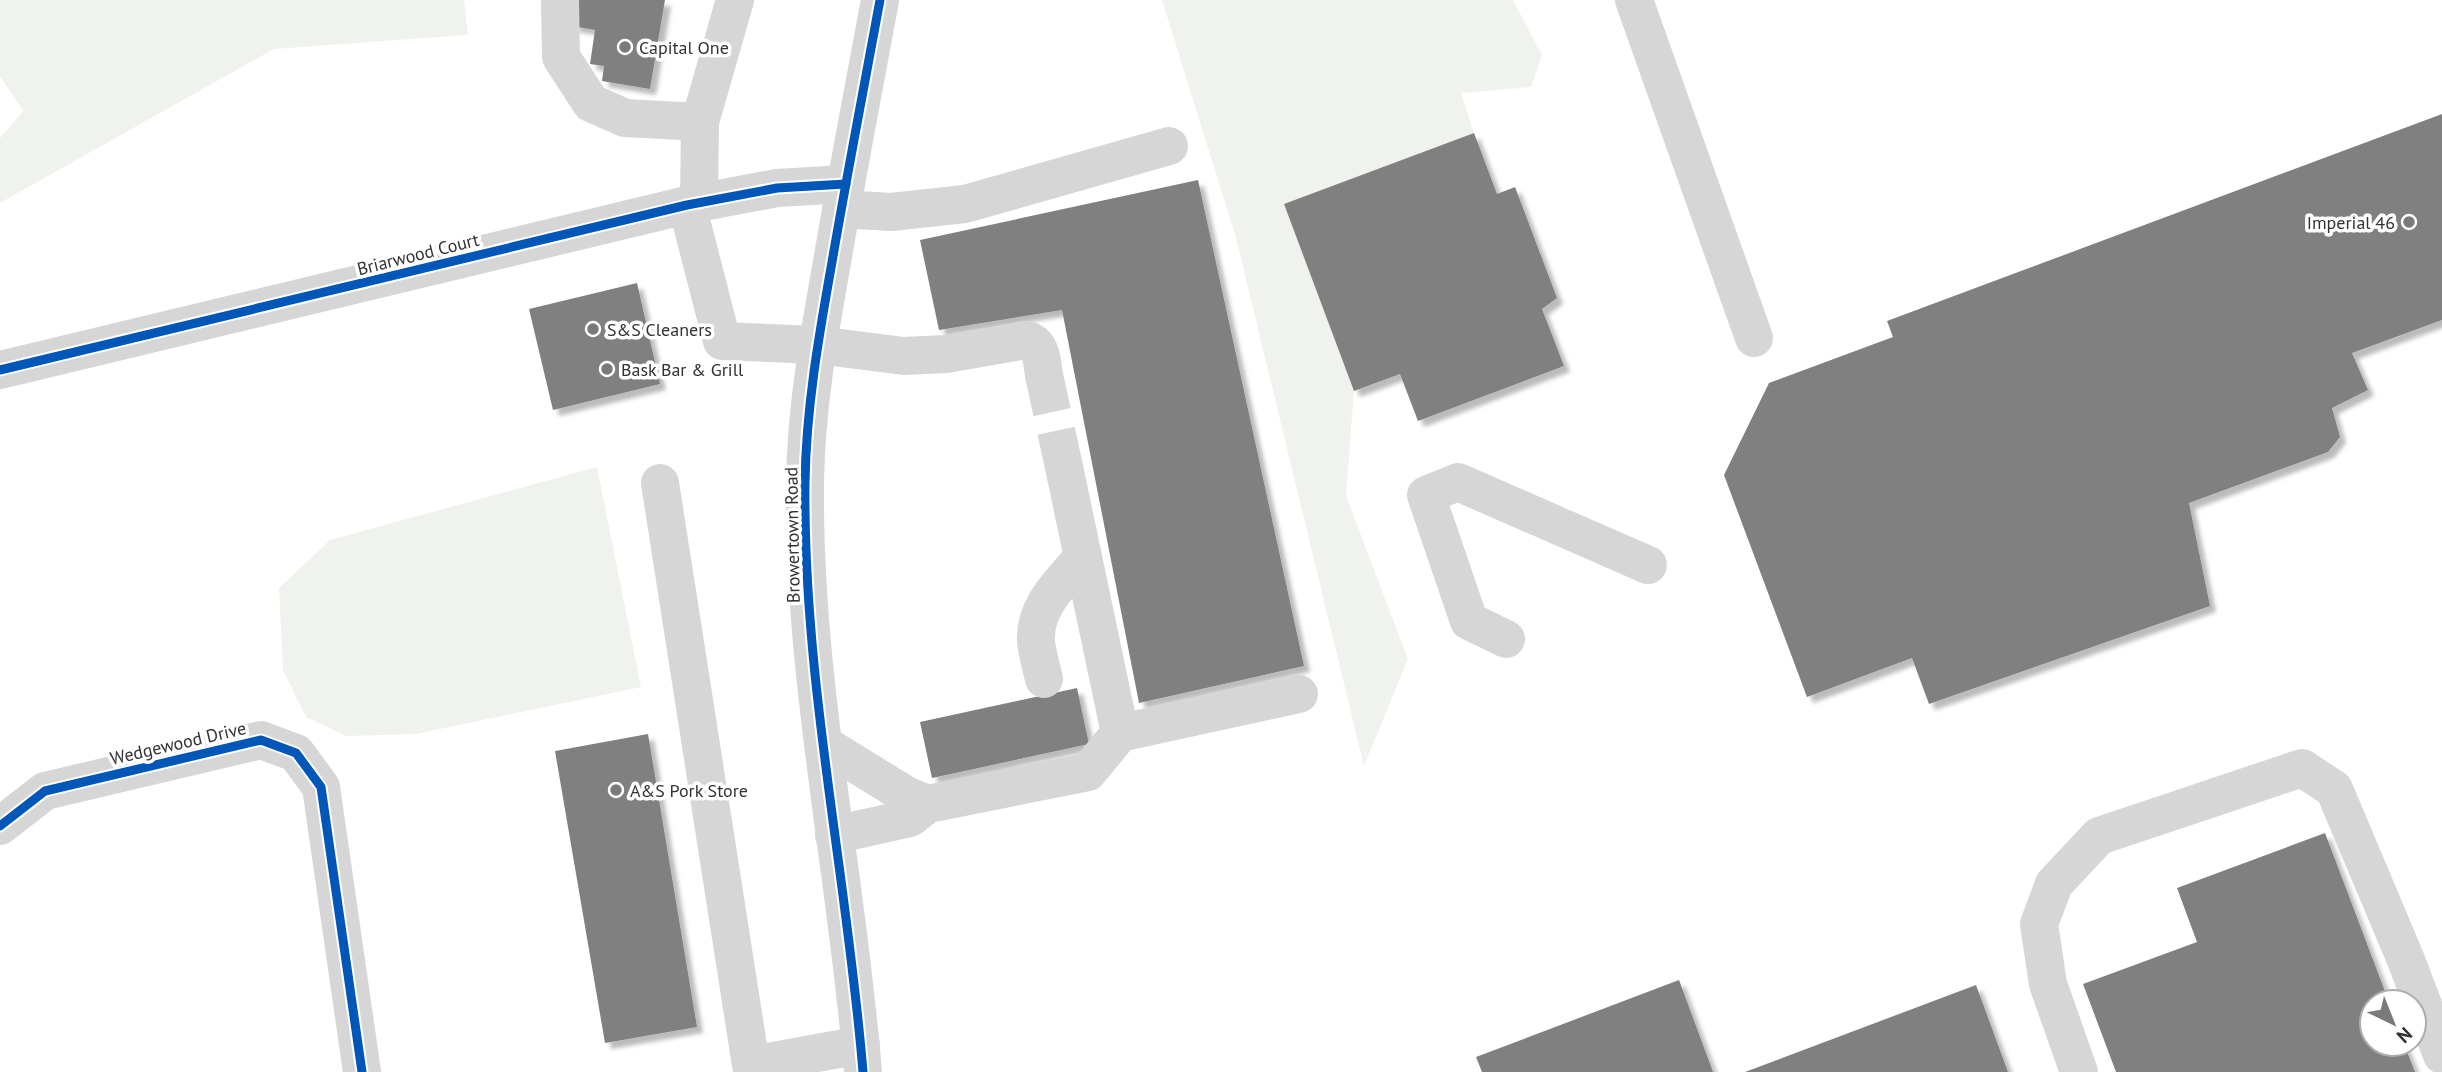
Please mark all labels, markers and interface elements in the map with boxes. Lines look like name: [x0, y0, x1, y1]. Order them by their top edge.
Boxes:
place label: Capital One: [639, 36, 729, 59]
marker: Capital One: [617, 39, 633, 55]
place label: Imperial 46: [2307, 211, 2395, 234]
marker: Imperial 46: [2401, 214, 2417, 230]
street label: Briarwood Court: [355, 228, 481, 280]
place label: S&S Cleaners: [607, 318, 712, 341]
marker: S&S Cleaners: [585, 321, 601, 337]
place label: Bask Bar & Grill: [621, 358, 744, 381]
marker: Bask Bar & Grill: [599, 361, 615, 377]
street label: Browertown Road: [779, 467, 805, 603]
street label: Wedgewood Drive: [108, 716, 248, 770]
place label: A&S Pork Store: [630, 779, 748, 802]
marker: A&S Pork Store: [608, 782, 624, 798]
north arrow: [2358, 988, 2428, 1058]
text: N: [2392, 1022, 2417, 1048]

